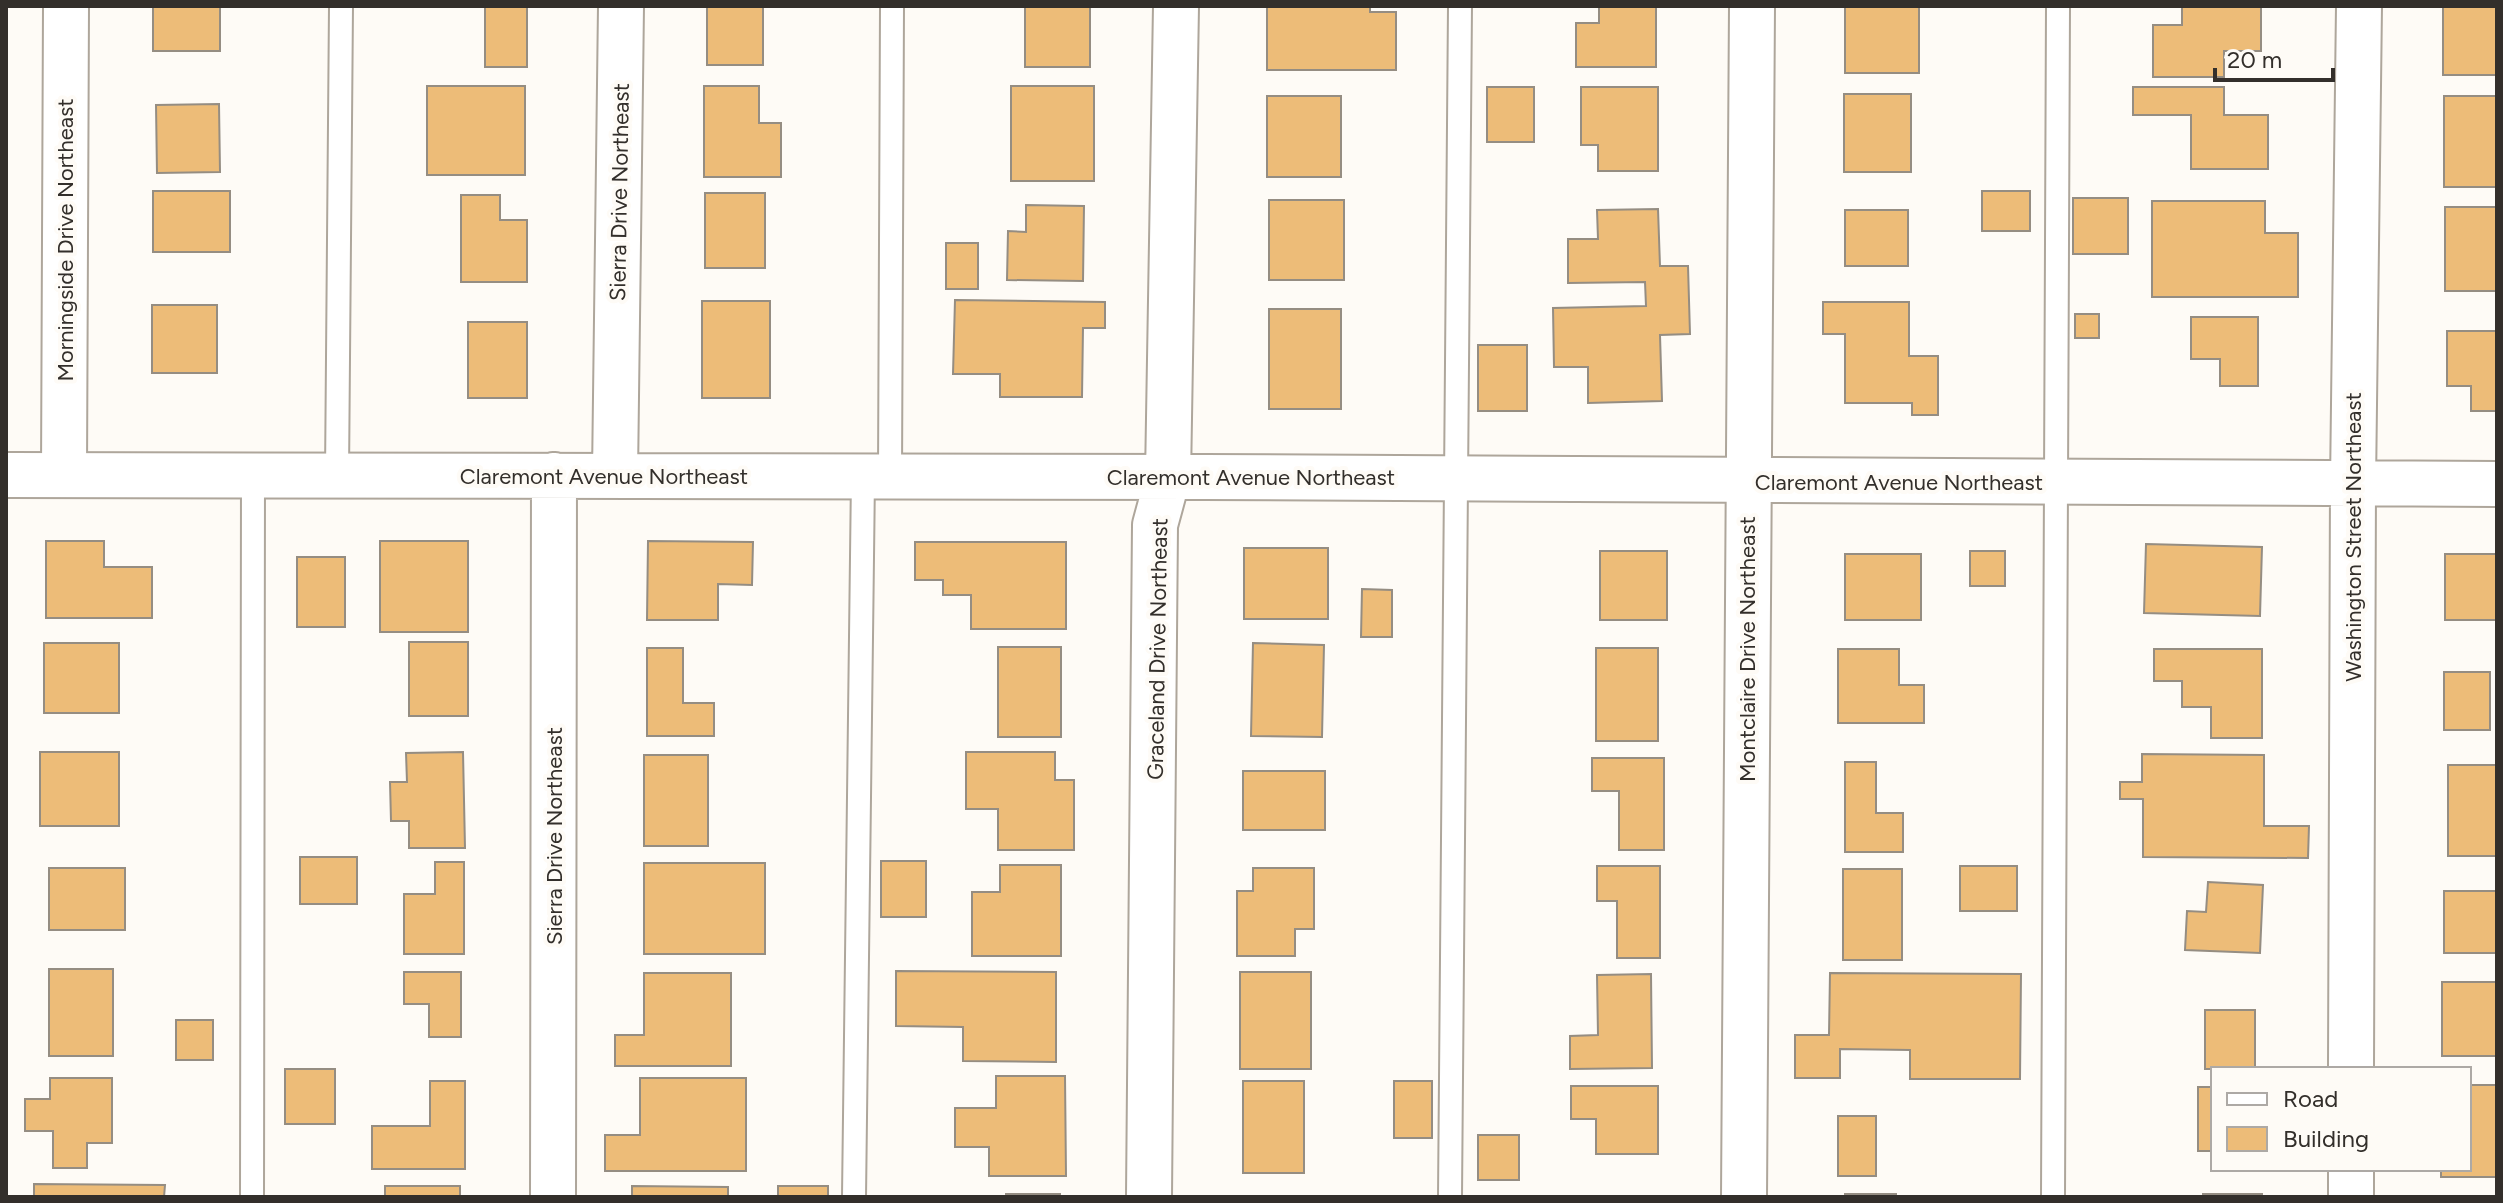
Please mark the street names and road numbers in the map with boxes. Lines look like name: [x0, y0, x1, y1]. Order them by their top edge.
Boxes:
street label: Sierra Drive Northeast: [604, 83, 635, 301]
street label: Morningside Drive Northeast: [52, 99, 79, 382]
street label: Washington Street Northeast: [2340, 392, 2367, 682]
street label: Claremont Avenue Northeast: [460, 463, 748, 490]
street label: Claremont Avenue Northeast: [1107, 464, 1395, 491]
street label: Claremont Avenue Northeast: [1755, 469, 2043, 496]
street label: Montclaire Drive Northeast: [1734, 516, 1761, 782]
street label: Graceland Drive Northeast: [1142, 518, 1173, 780]
street label: Sierra Drive Northeast: [541, 727, 568, 945]

